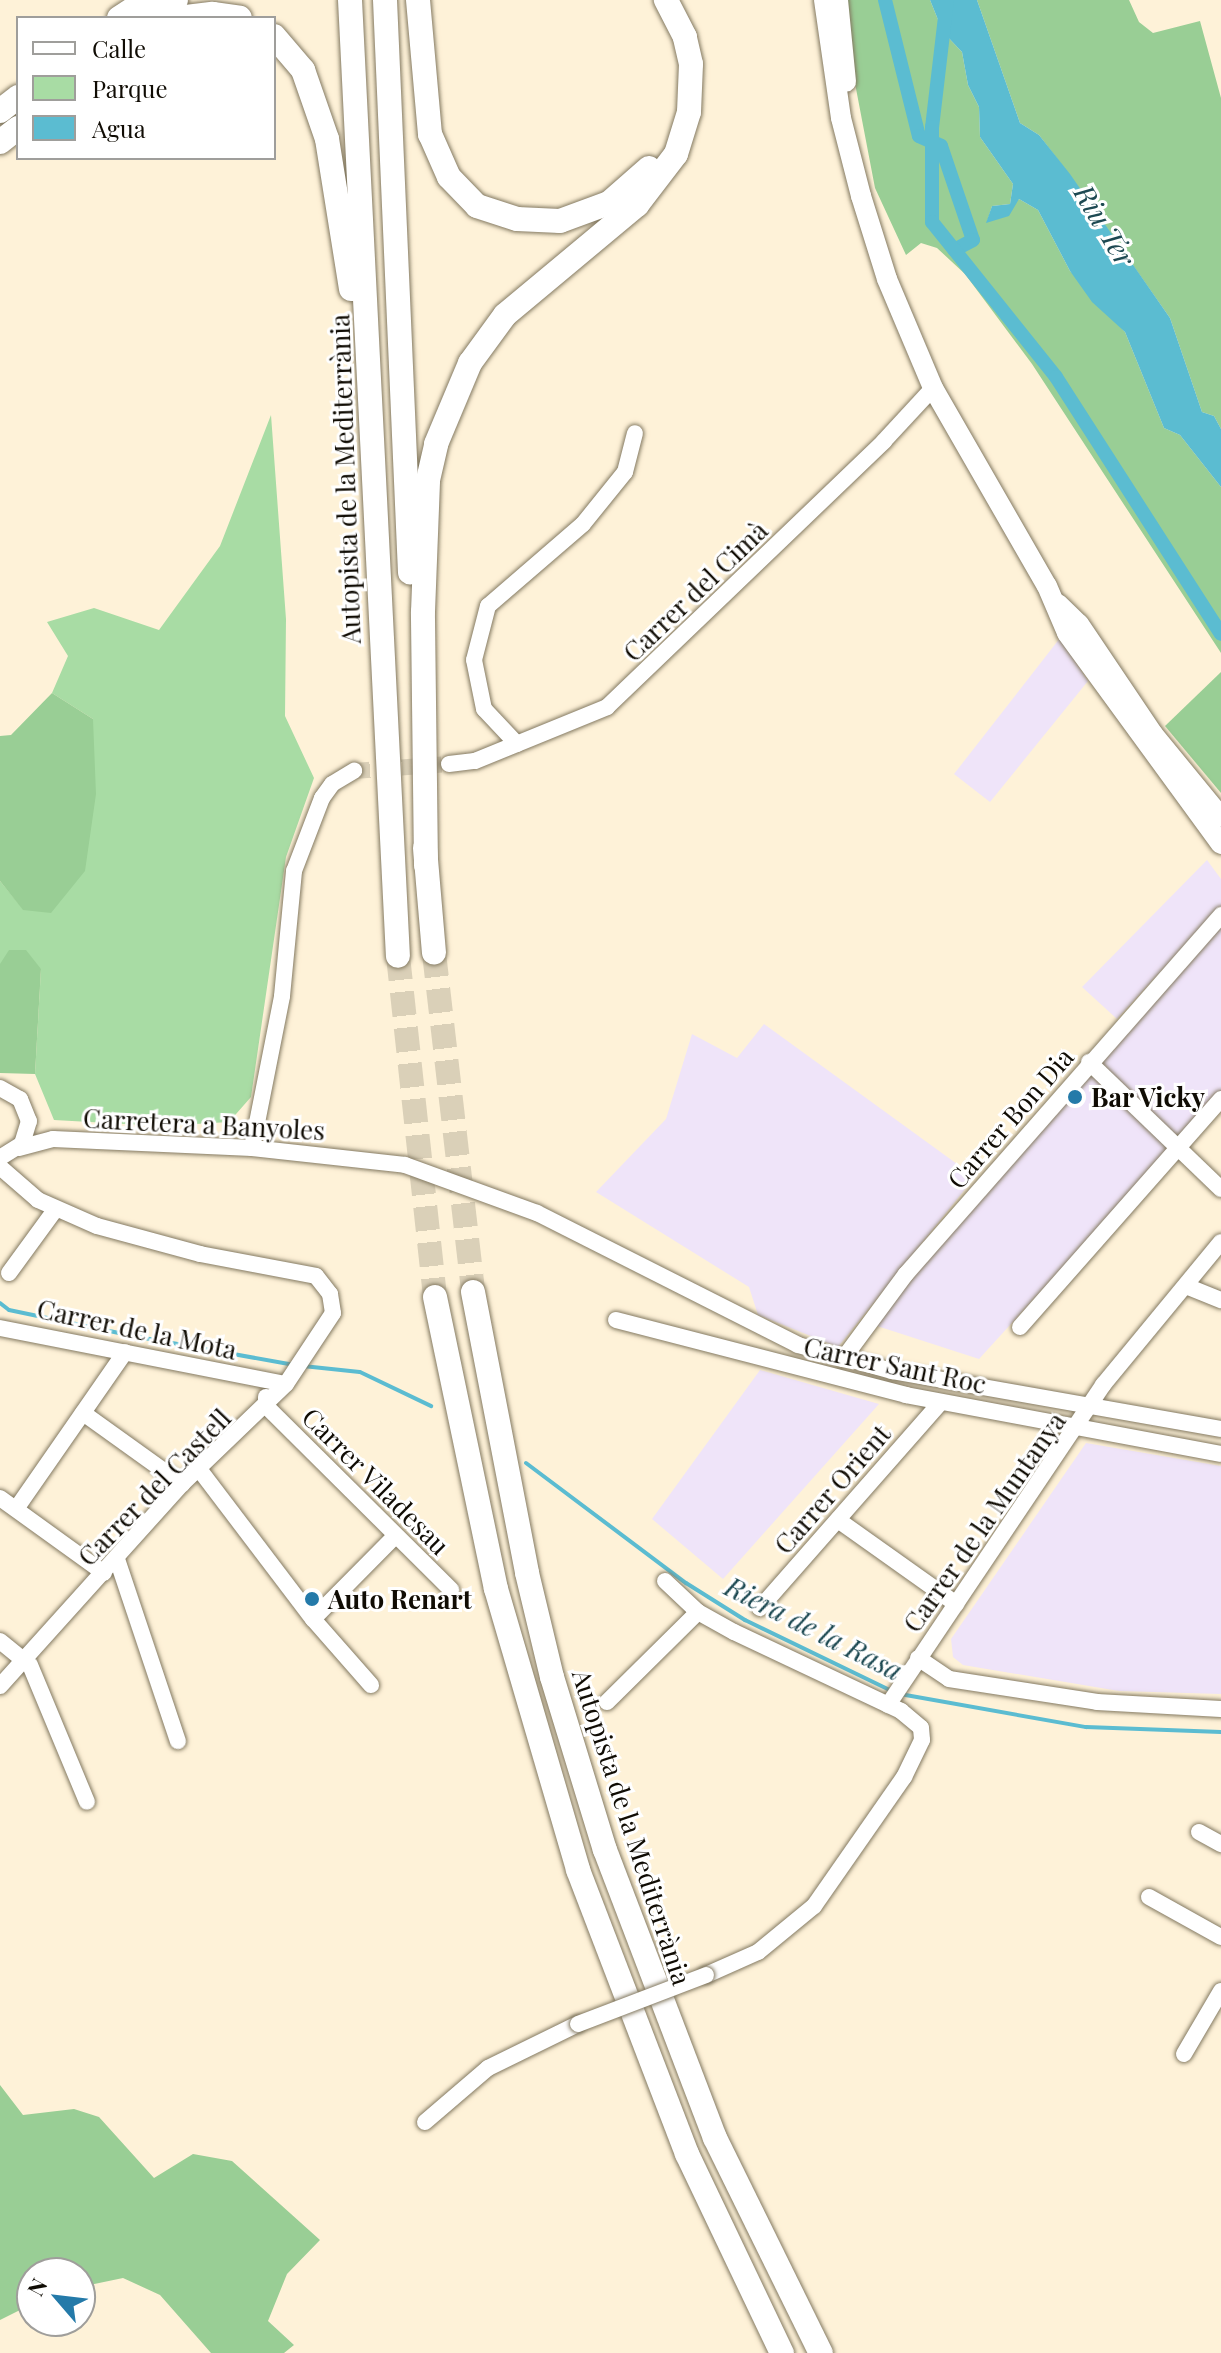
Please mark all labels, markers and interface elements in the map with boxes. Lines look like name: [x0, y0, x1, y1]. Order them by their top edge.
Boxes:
legend: [16, 16, 276, 160]
text: Calle: [92, 32, 146, 64]
text: Parque: [92, 72, 168, 104]
text: Agua: [92, 112, 146, 144]
water label: Riu Ter: [1068, 178, 1142, 272]
street label: Autopista de la Mediterrània: [324, 313, 366, 645]
street label: Carrer del Cimà: [616, 514, 774, 668]
street label: Carrer Bon Dia: [940, 1041, 1080, 1195]
place label: Bar Vicky: [1091, 1081, 1207, 1113]
marker: Bar Vicky: [1066, 1088, 1084, 1106]
street label: Carretera a Banyoles: [82, 1102, 326, 1146]
street label: Carrer de la Mota: [34, 1292, 240, 1366]
street label: Carrer Sant Roc: [801, 1330, 989, 1400]
street label: Carrer Viladesau: [296, 1401, 456, 1561]
street label: Carrer del Castell: [71, 1402, 237, 1572]
street label: Carrer de la Muntanya: [896, 1406, 1072, 1638]
street label: Carrer Orient: [767, 1418, 897, 1560]
water label: Riera de la Rasa: [720, 1569, 908, 1687]
place label: Auto Renart: [328, 1583, 472, 1615]
marker: Auto Renart: [303, 1590, 321, 1608]
street label: Autopista de la Mediterrània: [566, 1665, 698, 1989]
north arrow: [16, 2257, 96, 2337]
text: N: [20, 2273, 54, 2301]

